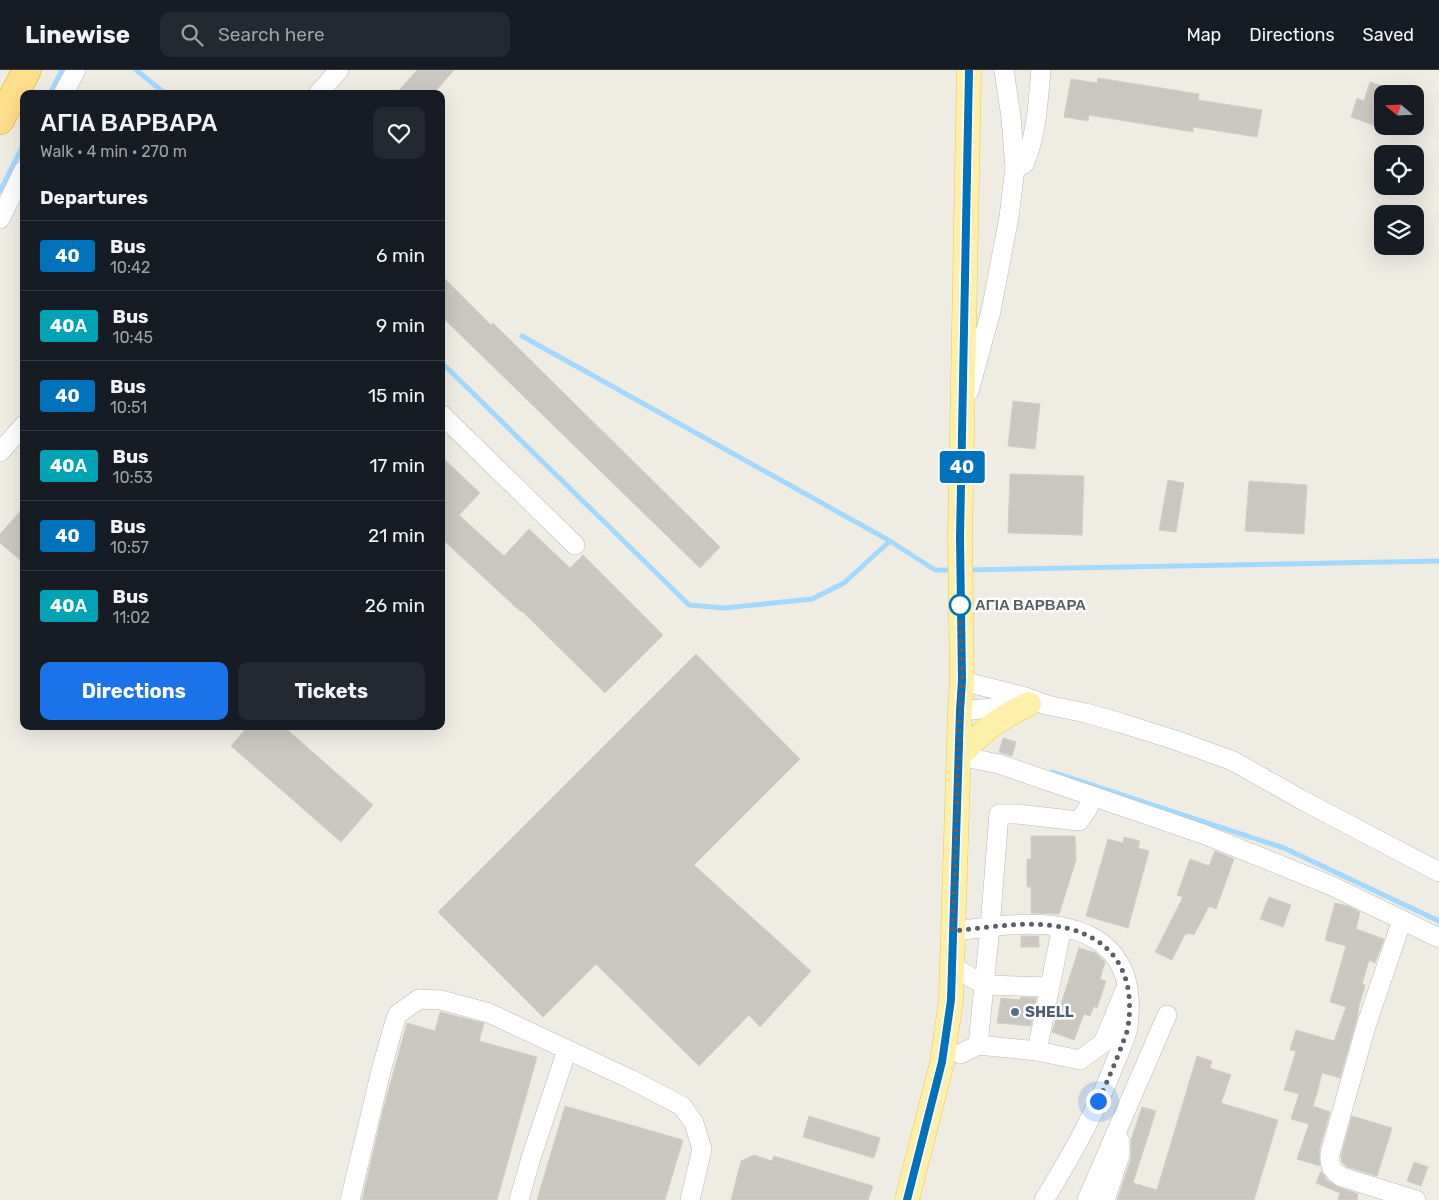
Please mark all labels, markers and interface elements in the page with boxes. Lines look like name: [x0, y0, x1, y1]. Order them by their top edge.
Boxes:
search box: [160, 12, 510, 57]
text: Linewise: [25, 21, 130, 49]
icon: search: [178, 21, 206, 49]
text: Search here: [218, 23, 325, 46]
text: Map: [1186, 24, 1221, 46]
text: Directions: [1249, 24, 1335, 46]
text: Saved: [1363, 24, 1414, 46]
north arrow: [1374, 85, 1424, 135]
map controls: [1374, 85, 1424, 255]
button: heart: [373, 107, 425, 159]
text: ΑΓΙΑ ΒΑΡΒΑΡΑ: [40, 109, 218, 137]
text: Walk · 4 min · 270 m: [40, 142, 187, 161]
button: locate: [1374, 145, 1424, 195]
text: Departures: [40, 186, 148, 209]
button: layers: [1374, 205, 1424, 255]
text: Bus: [110, 235, 146, 258]
text: 6 min: [376, 244, 425, 267]
text: 40: [55, 245, 80, 267]
text: 10:42: [110, 258, 150, 277]
text: Bus: [113, 305, 149, 328]
text: 9 min: [376, 314, 425, 337]
text: 40Α: [50, 315, 88, 337]
text: 10:45: [113, 328, 153, 347]
text: Bus: [110, 375, 146, 398]
text: 15 min: [368, 384, 425, 407]
text: 40: [55, 385, 80, 407]
text: 10:51: [110, 398, 147, 417]
text: Bus: [113, 445, 149, 468]
line badge: 40: [940, 451, 984, 483]
text: 17 min: [369, 454, 425, 477]
text: 40Α: [50, 455, 88, 477]
text: 40: [950, 456, 974, 478]
text: 10:53: [113, 468, 153, 487]
text: Bus: [110, 515, 146, 538]
text: 21 min: [368, 524, 425, 547]
text: 40: [55, 525, 80, 547]
text: 10:57: [110, 538, 149, 557]
text: Bus: [113, 585, 149, 608]
text: 26 min: [365, 594, 425, 617]
marker: ΑΓΙΑ ΒΑΡΒΑΡΑ: [949, 594, 971, 616]
text: 40Α: [50, 595, 88, 617]
place label: ΑΓΙΑ ΒΑΡΒΑΡΑ: [975, 596, 1086, 614]
text: 11:02: [113, 608, 150, 627]
button: Directions: [40, 662, 228, 720]
button: Tickets: [238, 662, 425, 720]
place label: SHELL: [1025, 1003, 1074, 1021]
marker: SHELL: [1009, 1006, 1021, 1018]
your location: [1086, 1089, 1111, 1114]

